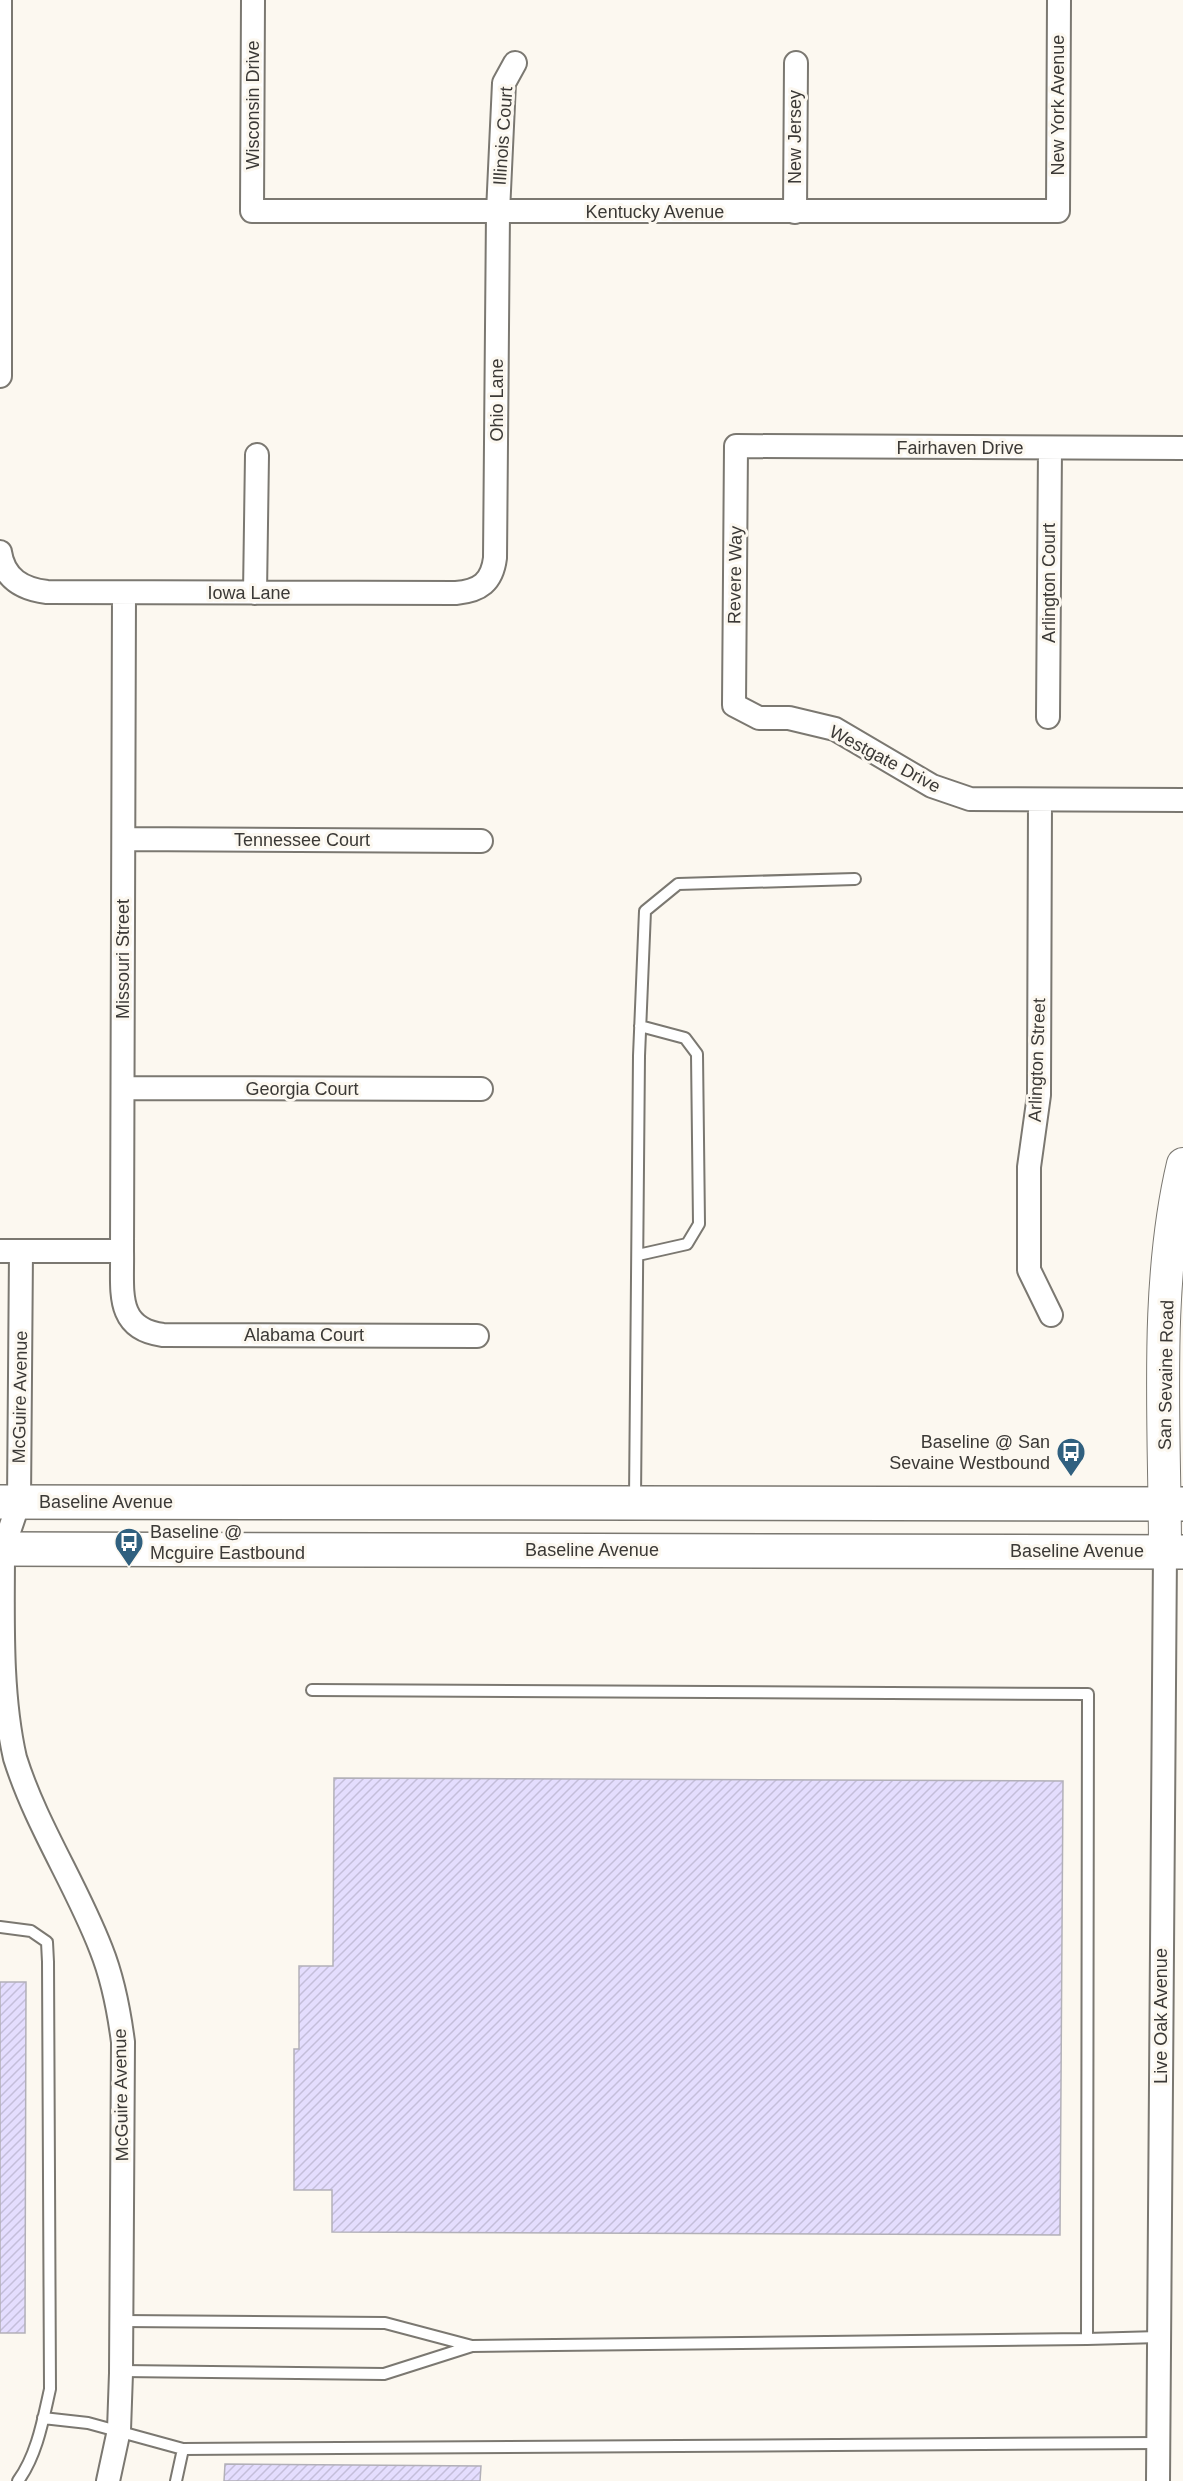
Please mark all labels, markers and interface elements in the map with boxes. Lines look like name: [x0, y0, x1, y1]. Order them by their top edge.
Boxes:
street label: New York Avenue: [1048, 35, 1068, 175]
street label: Wisconsin Drive: [243, 40, 263, 170]
street label: Illinois Court: [490, 86, 516, 186]
street label: New Jersey: [785, 90, 805, 184]
street label: Kentucky Avenue: [586, 202, 724, 222]
street label: Ohio Lane: [487, 358, 507, 442]
street label: Fairhaven Drive: [896, 438, 1024, 458]
street label: Arlington Court: [1039, 523, 1059, 643]
street label: Revere Way: [724, 526, 746, 624]
street label: Iowa Lane: [207, 583, 291, 603]
street label: Westgate Drive: [826, 721, 944, 797]
street label: Tennessee Court: [234, 830, 370, 850]
street label: Missouri Street: [113, 899, 133, 1019]
street label: Arlington Street: [1025, 998, 1049, 1122]
street label: Georgia Court: [245, 1079, 359, 1099]
street label: San Sevaine Road: [1155, 1300, 1177, 1450]
street label: Alabama Court: [244, 1325, 364, 1345]
street label: McGuire Avenue: [9, 1330, 31, 1464]
place label: Baseline @ San Sevaine Westbound: [889, 1432, 1050, 1473]
bus stop icon: Baseline @ San Sevaine Westbound: [1055, 1436, 1087, 1478]
street label: Baseline Avenue: [39, 1492, 173, 1512]
place label: Baseline @ Mcguire Eastbound: [150, 1522, 305, 1563]
bus stop icon: Baseline @ Mcguire Eastbound: [113, 1526, 145, 1568]
street label: Baseline Avenue: [525, 1540, 659, 1560]
street label: Baseline Avenue: [1010, 1541, 1144, 1561]
street label: Live Oak Avenue: [1151, 1948, 1171, 2084]
street label: McGuire Avenue: [110, 2028, 132, 2162]

